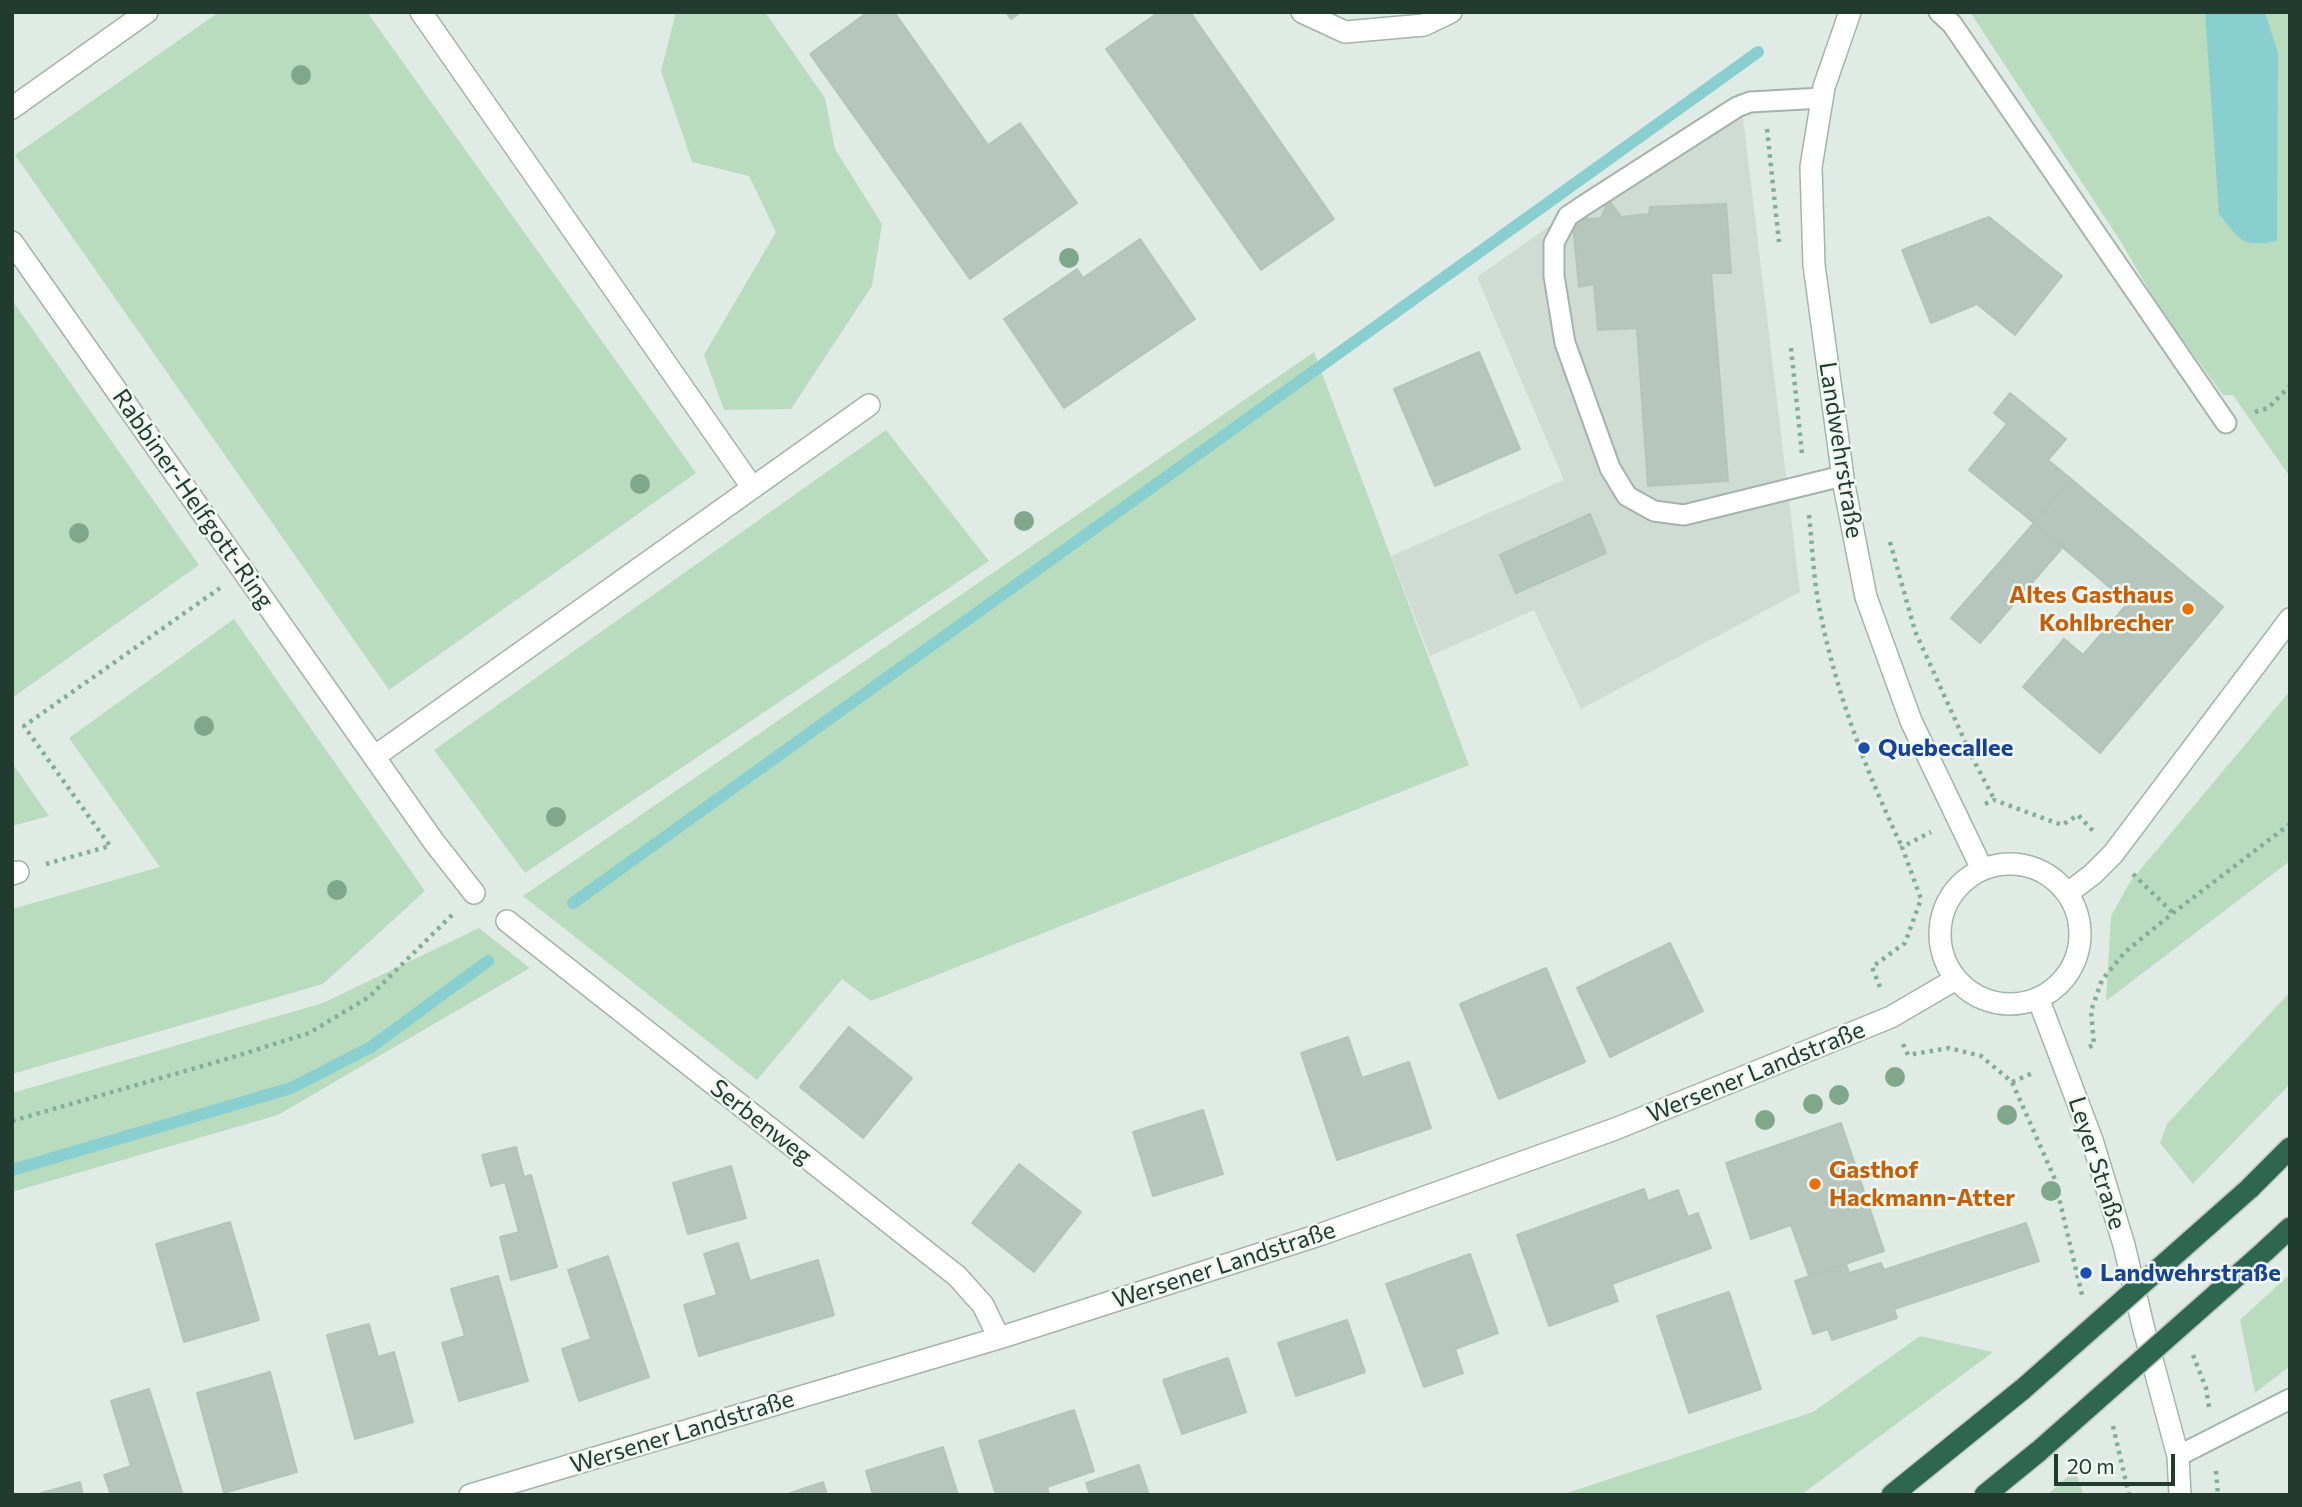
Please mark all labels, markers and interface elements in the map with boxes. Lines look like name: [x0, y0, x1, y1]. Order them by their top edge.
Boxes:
street label: Landwehrstraße: [1813, 360, 1869, 540]
street label: Rabbiner-Helfgott-Ring: [106, 384, 280, 614]
place label: Altes Gasthaus Kohlbrecher: [2009, 581, 2174, 637]
marker: Altes Gasthaus Kohlbrecher: [2180, 601, 2196, 617]
place label: Quebecallee: [1878, 734, 2013, 762]
marker: Quebecallee: [1856, 740, 1872, 756]
street label: Wersener Landstraße: [1643, 1015, 1869, 1129]
street label: Serbenweg: [704, 1073, 818, 1171]
street label: Leyer Straße: [2062, 1093, 2132, 1233]
place label: Gasthof Hackmann-Atter: [1829, 1156, 2015, 1212]
marker: Gasthof Hackmann-Atter: [1807, 1176, 1823, 1192]
street label: Wersener Landstraße: [1109, 1215, 1339, 1315]
place label: Landwehrstraße: [2100, 1259, 2281, 1287]
marker: Landwehrstraße: [2078, 1265, 2094, 1281]
street label: Wersener Landstraße: [567, 1384, 797, 1480]
scale bar: [2057, 1440, 2178, 1484]
text: 20 m: [2067, 1453, 2115, 1478]

